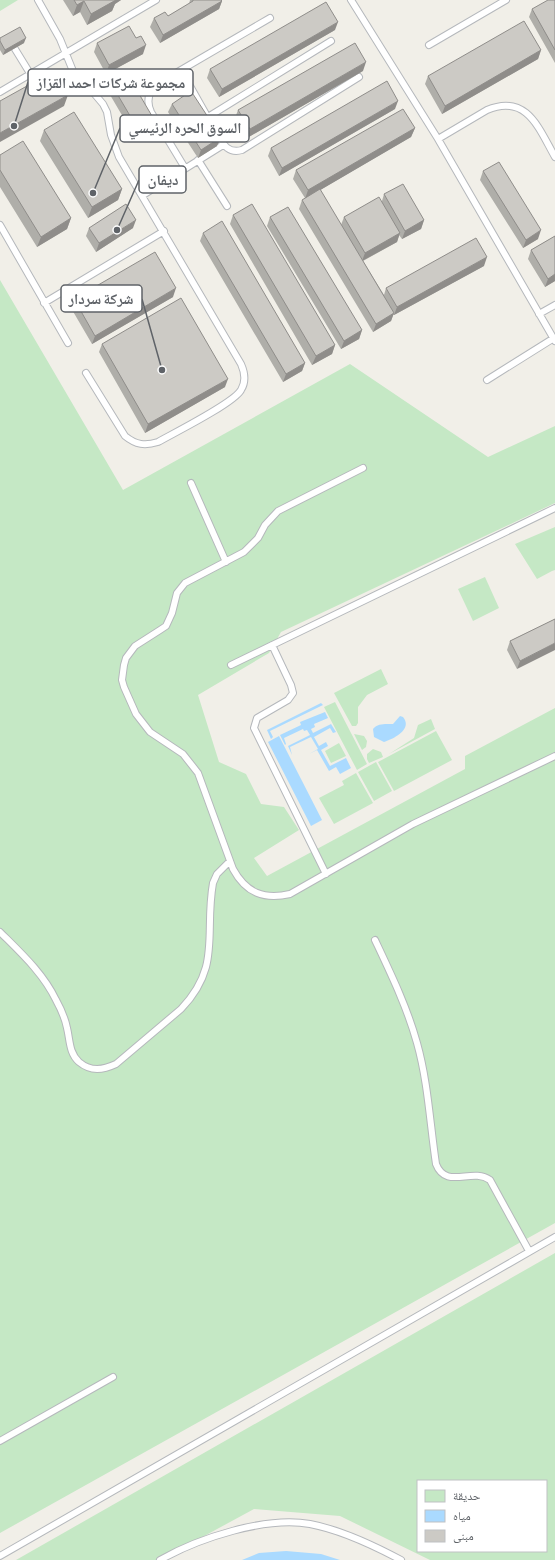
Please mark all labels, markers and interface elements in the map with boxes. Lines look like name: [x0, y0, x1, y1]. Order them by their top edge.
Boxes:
callout: مجموعة شركات احمد القزاز: [28, 69, 193, 96]
text: مجموعة شركات احمد القزاز: [36, 76, 185, 91]
callout: السوق الحره الرئيسي: [120, 115, 249, 142]
text: السوق الحره الرئيسي: [128, 121, 242, 140]
callout: ديفان: [139, 166, 186, 193]
text: ديفان: [147, 173, 179, 189]
callout: شركة سردار: [61, 285, 142, 312]
text: شركة سردار: [67, 292, 134, 307]
legend: [417, 1480, 547, 1552]
text: حديقة: [453, 1490, 481, 1503]
text: مياه: [453, 1510, 471, 1523]
text: مبنى: [453, 1530, 474, 1543]

